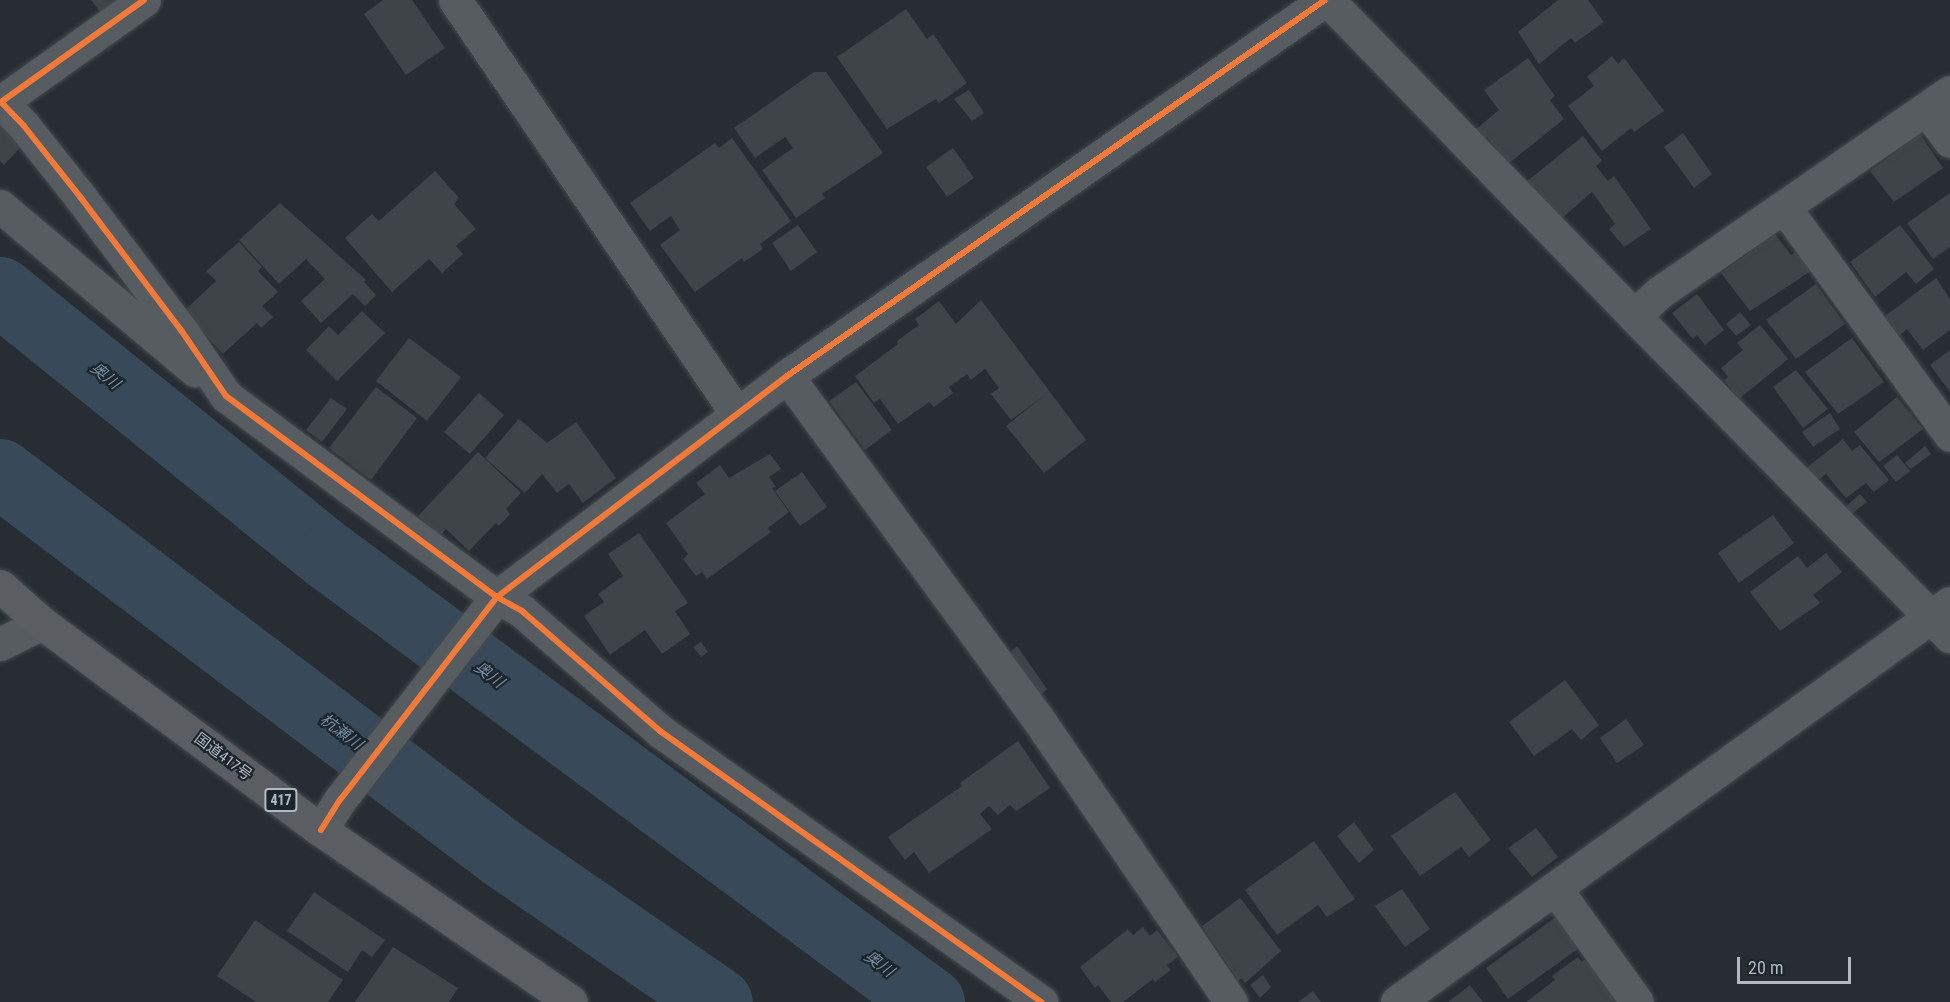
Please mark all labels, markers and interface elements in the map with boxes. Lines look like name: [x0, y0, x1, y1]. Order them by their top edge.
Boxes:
water label: 奥川: [87, 358, 123, 394]
water label: 奥川: [470, 658, 508, 692]
water label: 杭瀬川: [316, 710, 366, 754]
street label: 国道417号: [191, 730, 255, 784]
road number: 417: [263, 789, 299, 811]
scale bar: [1740, 945, 1854, 983]
water label: 奥川: [860, 947, 898, 981]
text: 20 m: [1748, 957, 1783, 978]

